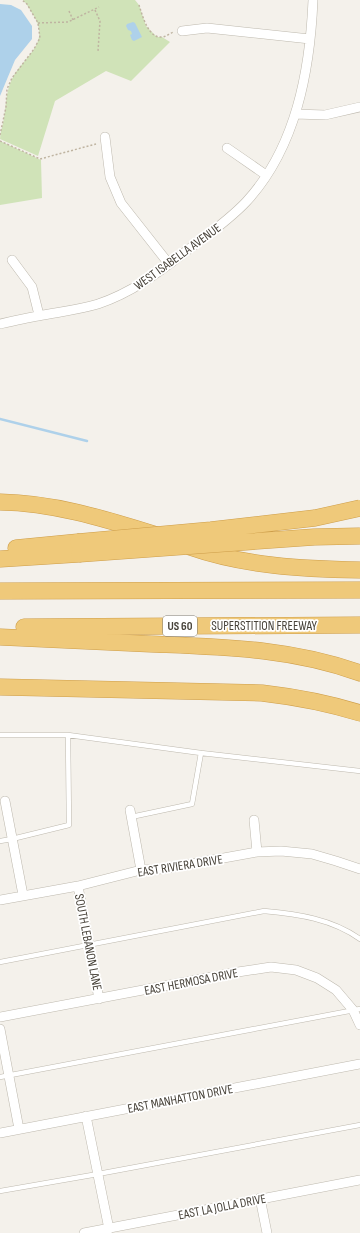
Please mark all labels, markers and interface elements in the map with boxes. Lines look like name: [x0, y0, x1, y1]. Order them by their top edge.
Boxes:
street label: WEST ISABELLA AVENUE: [131, 220, 224, 294]
road number: US 60: [163, 616, 197, 636]
street label: SUPERSTITION FREEWAY: [211, 618, 317, 634]
street label: EAST RIVIERA DRIVE: [136, 851, 224, 881]
street label: SOUTH LEBANON LANE: [71, 893, 105, 992]
street label: EAST HERMOSA DRIVE: [143, 965, 239, 999]
street label: EAST MANHATTON DRIVE: [126, 1081, 234, 1117]
street label: EAST LA JOLLA DRIVE: [177, 1191, 267, 1223]

